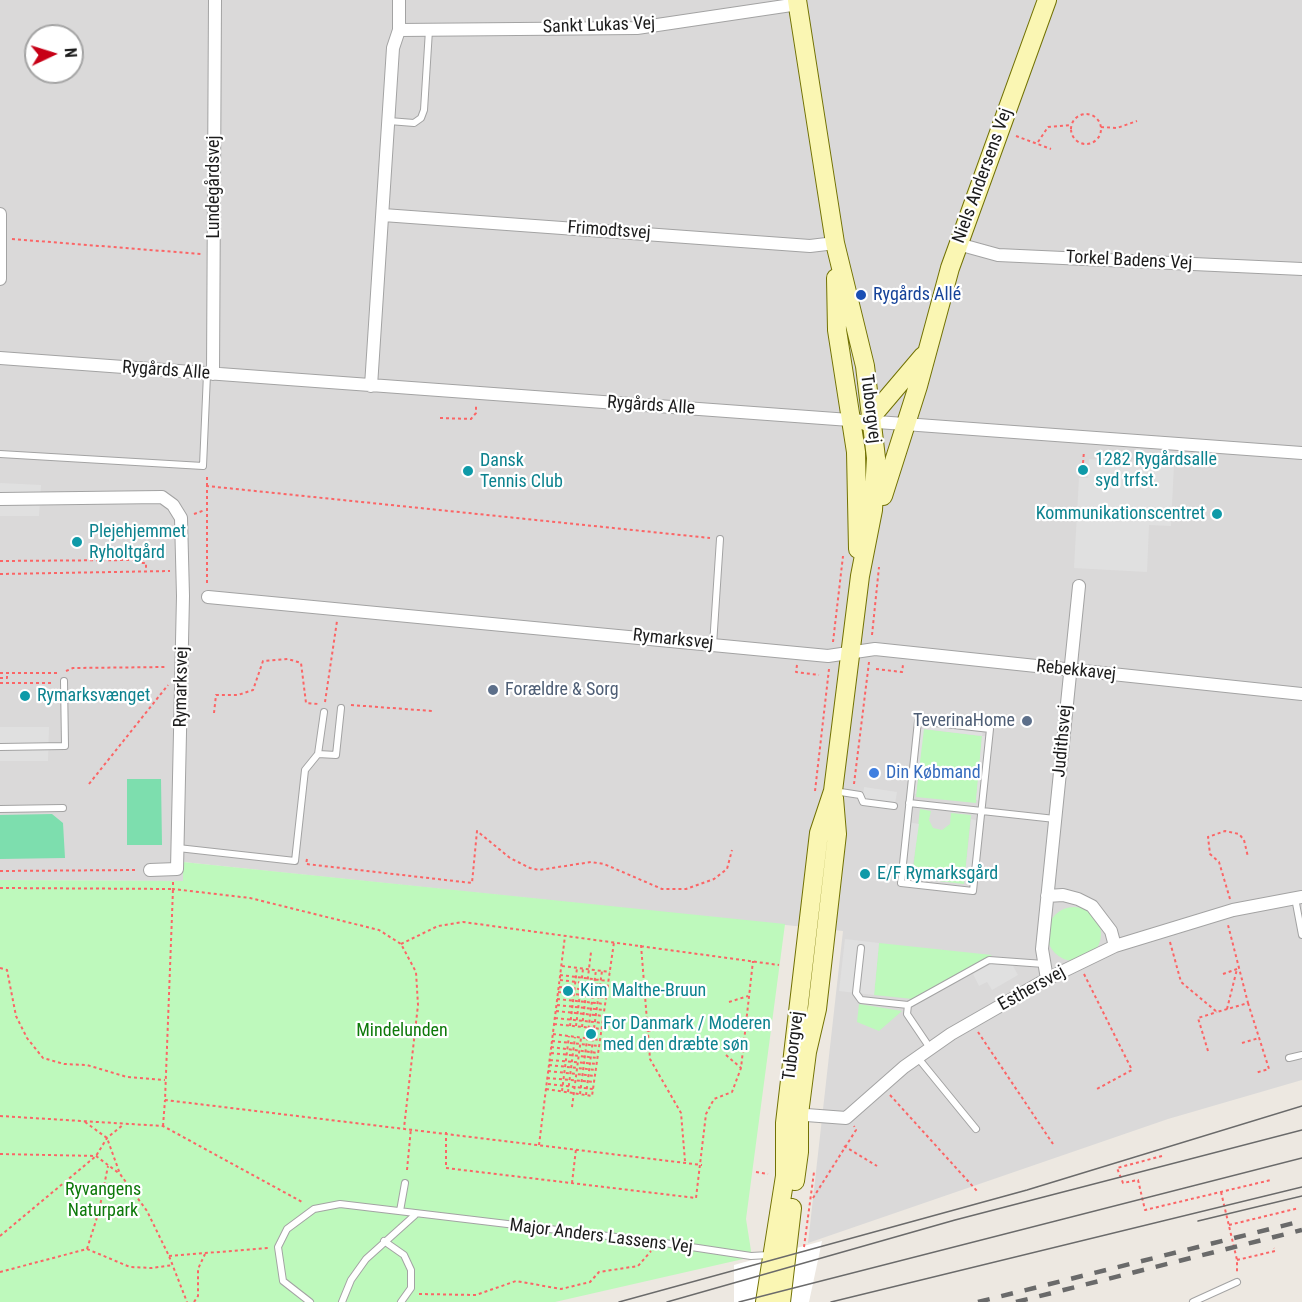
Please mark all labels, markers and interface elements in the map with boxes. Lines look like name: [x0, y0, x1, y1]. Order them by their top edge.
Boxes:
street label: Sankt Lukas Vej: [542, 13, 656, 39]
north arrow: [24, 24, 84, 84]
text: N: [61, 47, 80, 58]
street label: Niels Andersens Vej: [949, 106, 1017, 246]
street label: Lundegårdsvej: [203, 136, 225, 238]
street label: Frimodtsvej: [567, 217, 651, 245]
street label: Torkel Badens Vej: [1065, 247, 1193, 275]
place label: Rygårds Allé: [873, 284, 961, 306]
marker: Rygårds Allé: [854, 288, 868, 302]
street label: Rygårds Alle: [121, 357, 211, 385]
street label: Tuborgvej: [855, 373, 885, 445]
street label: Rygårds Alle: [606, 392, 696, 420]
place label: 1282 Rygårdsalle syd trfst.: [1095, 449, 1217, 492]
place label: Dansk Tennis Club: [480, 450, 563, 492]
marker: 1282 Rygårdsalle syd trfst.: [1076, 463, 1090, 477]
marker: Dansk Tennis Club: [461, 464, 475, 478]
place label: Kommunikationscentret: [1036, 503, 1205, 525]
marker: Kommunikationscentret: [1210, 507, 1224, 521]
place label: Plejehjemmet Ryholtgård: [89, 521, 186, 564]
marker: Plejehjemmet Ryholtgård: [70, 535, 84, 549]
street label: Rymarksvej: [632, 625, 714, 655]
street label: Rymarksvej: [170, 646, 194, 728]
street label: Rebekkavej: [1035, 656, 1117, 686]
place label: Forældre & Sorg: [505, 679, 619, 701]
marker: Forældre & Sorg: [486, 683, 500, 697]
place label: Rymarksvænget: [37, 685, 150, 707]
marker: Rymarksvænget: [18, 689, 32, 703]
street label: Judithsvej: [1049, 704, 1077, 778]
place label: TeverinaHome: [913, 710, 1015, 732]
marker: TeverinaHome: [1020, 714, 1034, 728]
place label: Din Købmand: [886, 762, 981, 784]
marker: Din Købmand: [867, 766, 881, 780]
place label: E/F Rymarksgård: [877, 863, 998, 885]
marker: E/F Rymarksgård: [858, 867, 872, 881]
street label: Esthersvej: [995, 962, 1069, 1016]
place label: Kim Malthe-Bruun: [580, 980, 706, 1002]
marker: Kim Malthe-Bruun: [561, 984, 575, 998]
street label: Tuborgvej: [779, 1010, 809, 1082]
place label: For Danmark / Moderen med den dræbte søn: [603, 1013, 771, 1056]
park label: Mindelunden: [356, 1020, 448, 1042]
marker: For Danmark / Moderen med den dræbte søn: [584, 1027, 598, 1041]
park label: Ryvangens Naturpark: [65, 1179, 141, 1222]
street label: Major Anders Lassens Vej: [508, 1215, 694, 1259]

